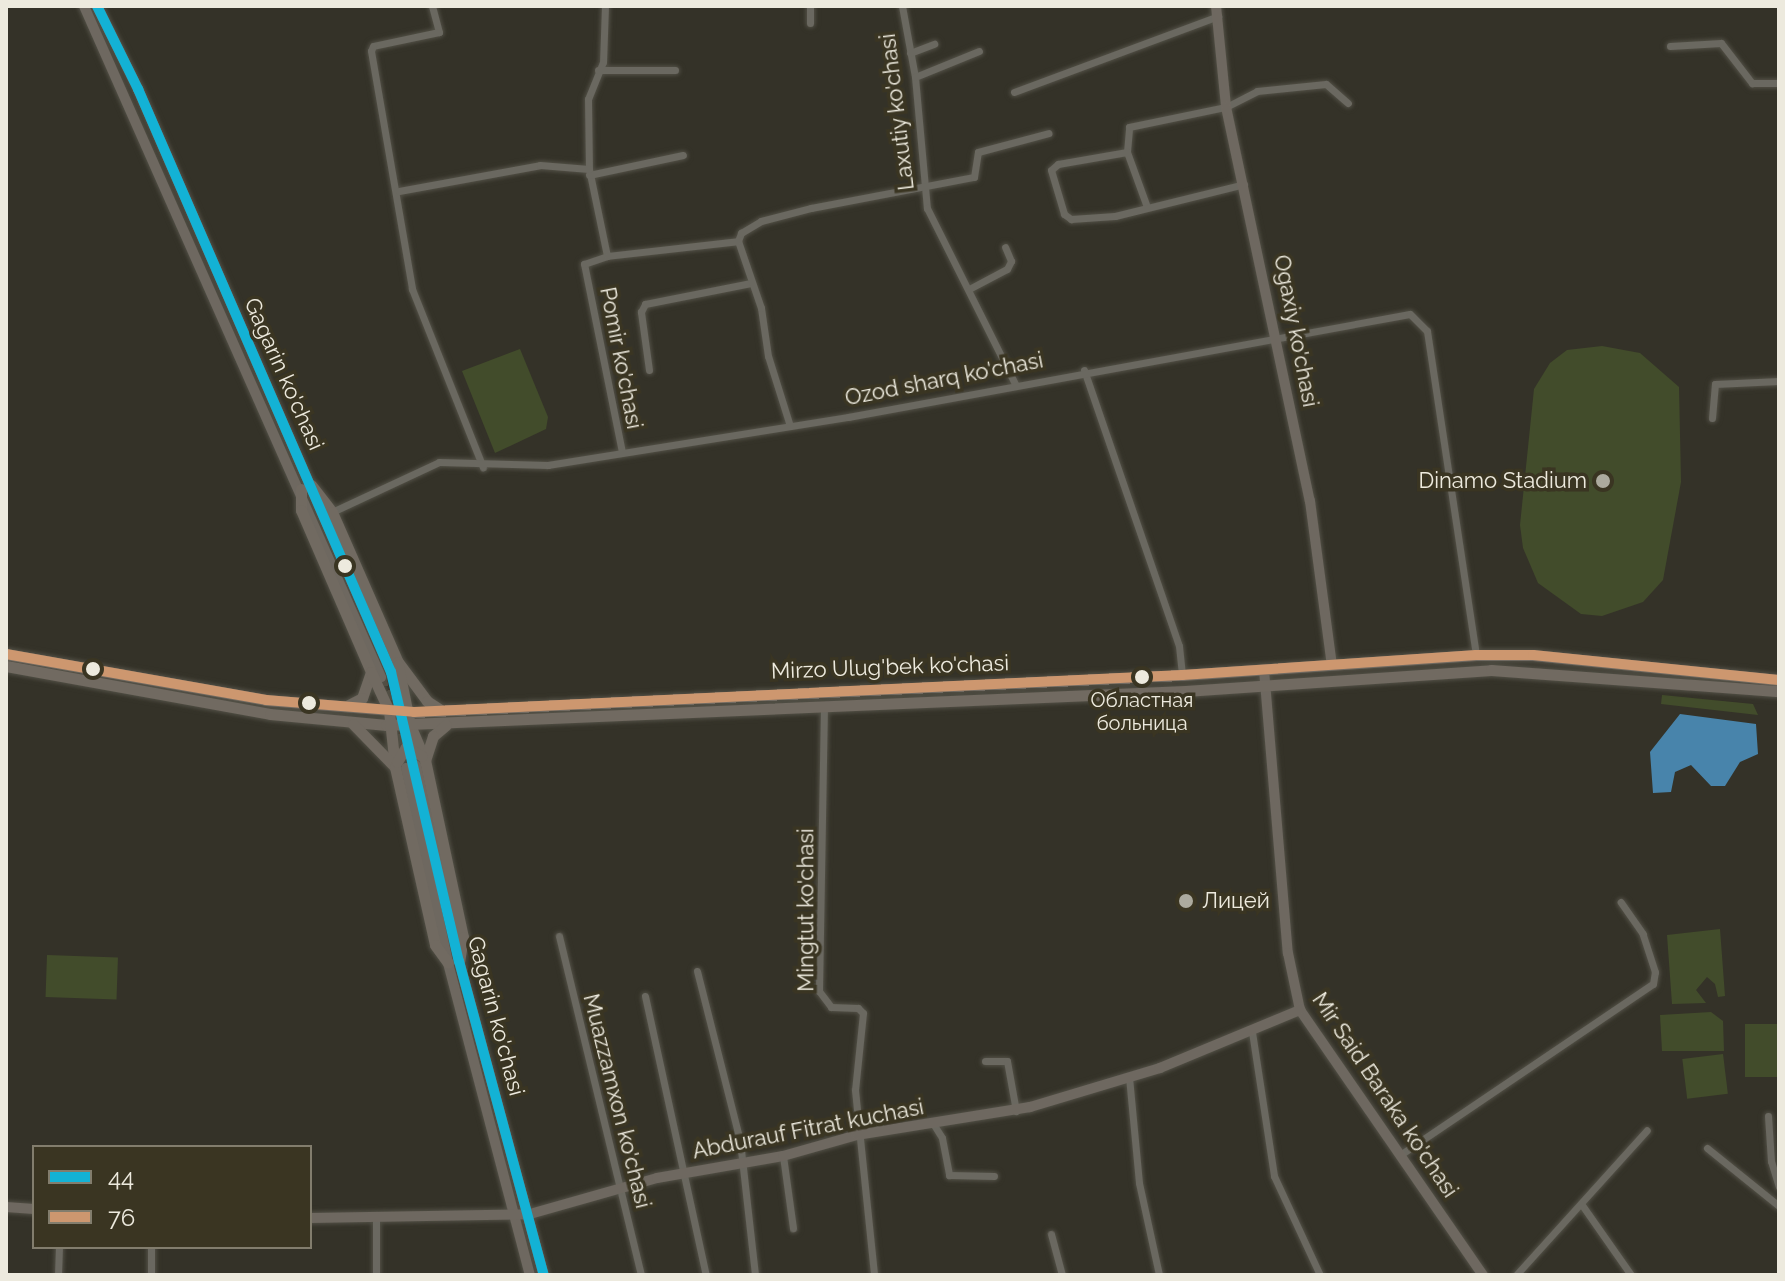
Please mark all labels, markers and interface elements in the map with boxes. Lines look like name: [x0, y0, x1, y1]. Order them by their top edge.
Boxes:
street label: Laxutiy ko'chasi: [874, 32, 920, 192]
street label: Ogaxiy ko'chasi: [1268, 252, 1324, 410]
street label: Pomir ko'chasi: [594, 284, 648, 432]
street label: Gagarin ko'chasi: [239, 294, 329, 454]
street label: Ozod sharq ko'chasi: [843, 347, 1045, 411]
place label: Dinamo Stadium: [1418, 468, 1587, 494]
marker: Dinamo Stadium: [1594, 472, 1612, 490]
unlabelled marker: [337, 558, 353, 574]
street label: Mirzo Ulug'bek ko'chasi: [771, 650, 1009, 684]
unlabelled marker: [85, 661, 101, 677]
marker: Областная больница: [1134, 669, 1150, 685]
place label: Областная больница: [1091, 688, 1193, 735]
unlabelled marker: [301, 695, 317, 711]
street label: Mingtut ko'chasi: [793, 828, 819, 992]
place label: Лицей: [1202, 888, 1270, 914]
marker: Лицей: [1177, 892, 1195, 910]
street label: Gagarin ko'chasi: [462, 933, 530, 1099]
street label: Mir Said Baraka ko'chasi: [1306, 987, 1464, 1203]
street label: Muazzamxon ko'chasi: [578, 991, 656, 1211]
street label: Abdurauf Fitrat kuchasi: [690, 1094, 926, 1164]
legend: [32, 1145, 312, 1249]
text: 44: [108, 1163, 134, 1192]
text: 76: [108, 1203, 135, 1232]

